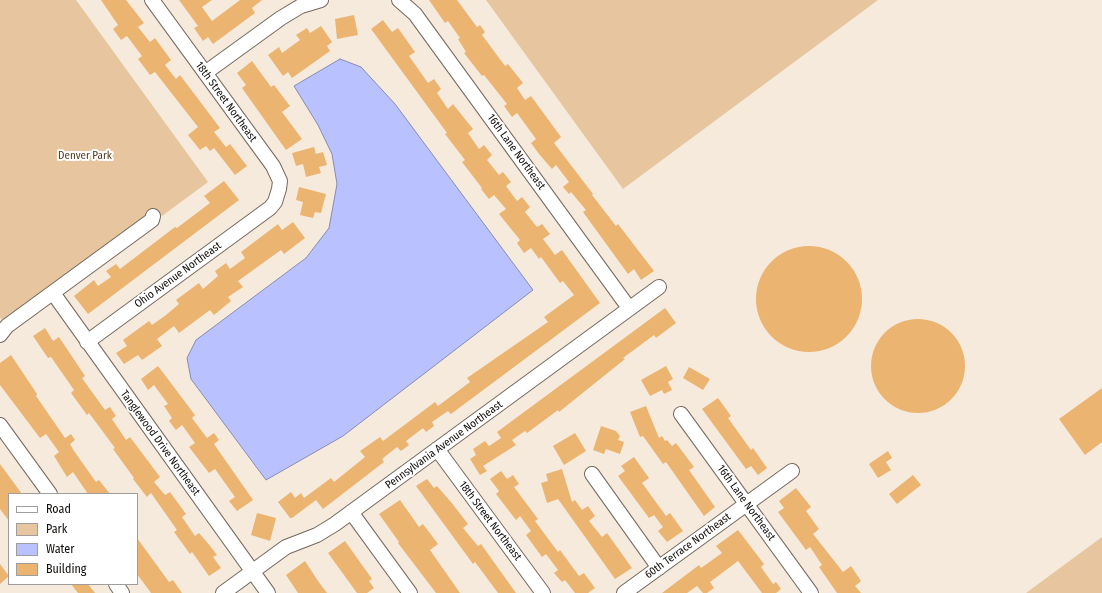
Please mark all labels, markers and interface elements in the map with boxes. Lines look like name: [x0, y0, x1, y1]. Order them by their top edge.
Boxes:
street label: 18th Street Northeast: [192, 59, 260, 145]
street label: 16th Lane Northeast: [484, 112, 548, 192]
park label: Denver Park: [58, 149, 112, 163]
street label: Ohio Avenue Northeast: [132, 239, 224, 311]
street label: Tanglewood Drive Northeast: [117, 388, 203, 498]
street label: Pennsylvania Avenue Northeast: [383, 398, 505, 492]
street label: 16th Lane Northeast: [714, 463, 778, 543]
street label: 18th Street Northeast: [456, 479, 524, 563]
legend: [8, 493, 138, 585]
text: Road: [46, 502, 71, 516]
street label: 60th Terrace Northeast: [642, 510, 734, 582]
text: Park: [46, 522, 67, 536]
text: Water: [46, 542, 74, 556]
text: Building: [46, 562, 86, 576]

